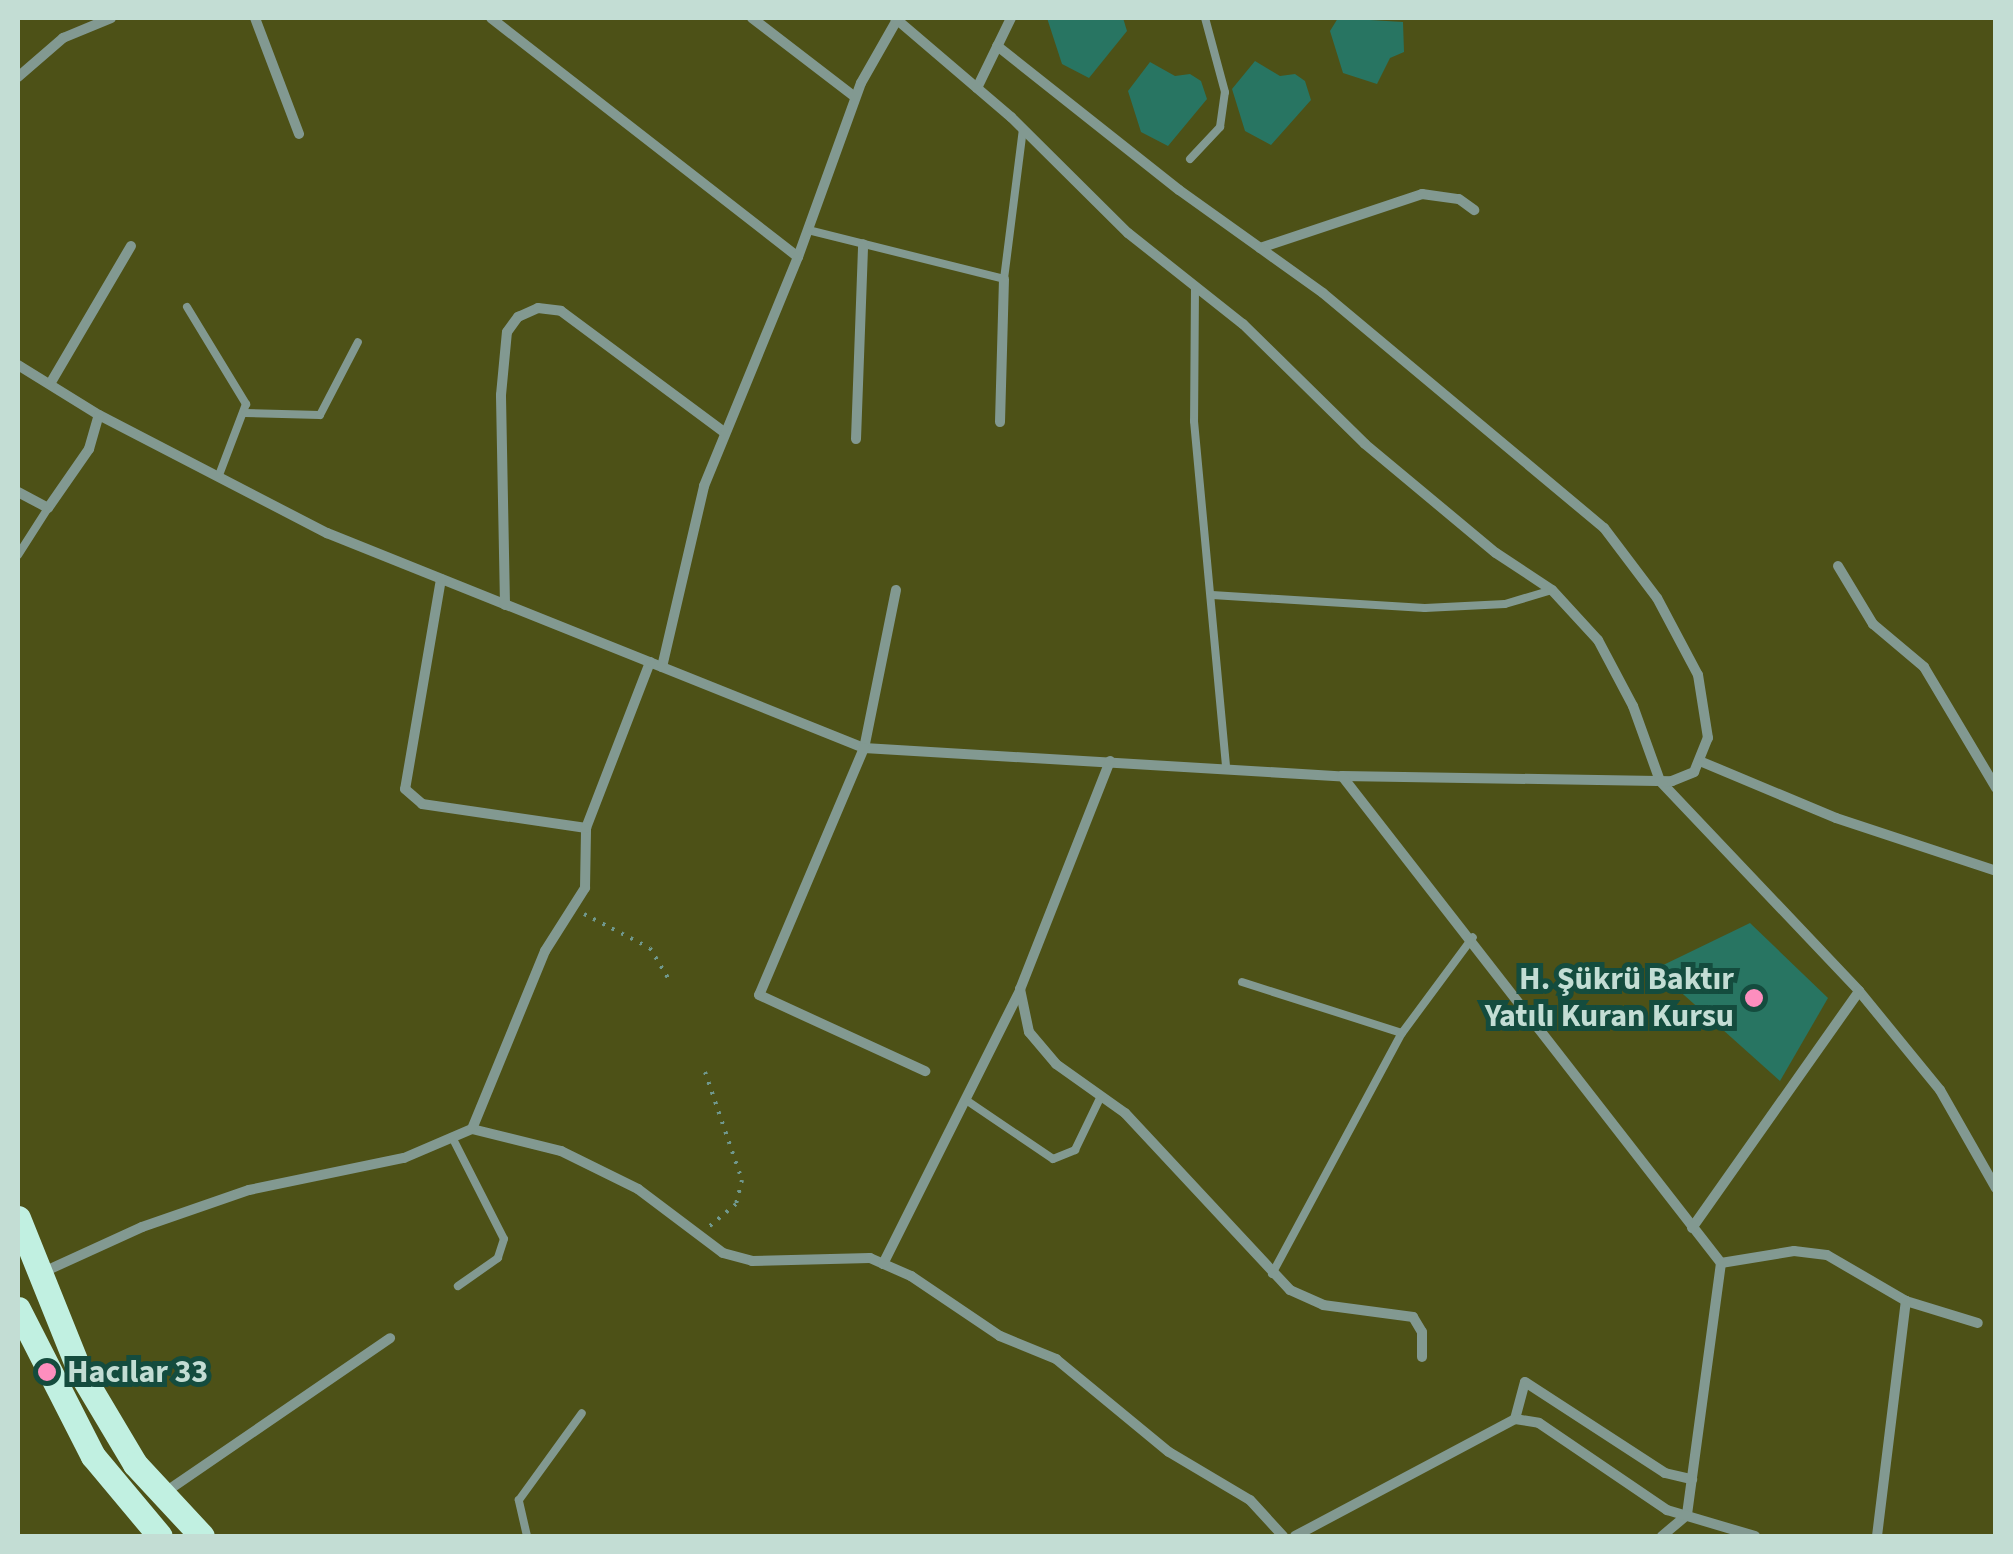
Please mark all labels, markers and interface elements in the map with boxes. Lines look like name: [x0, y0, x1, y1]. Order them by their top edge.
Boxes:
place label: H. Şükrü Baktır Yatılı Kuran Kursu: [1485, 961, 1734, 1036]
marker: H. Şükrü Baktır Yatılı Kuran Kursu: [1743, 987, 1765, 1009]
place label: Hacılar 33: [67, 1353, 208, 1391]
marker: Hacılar 33: [36, 1361, 58, 1383]

